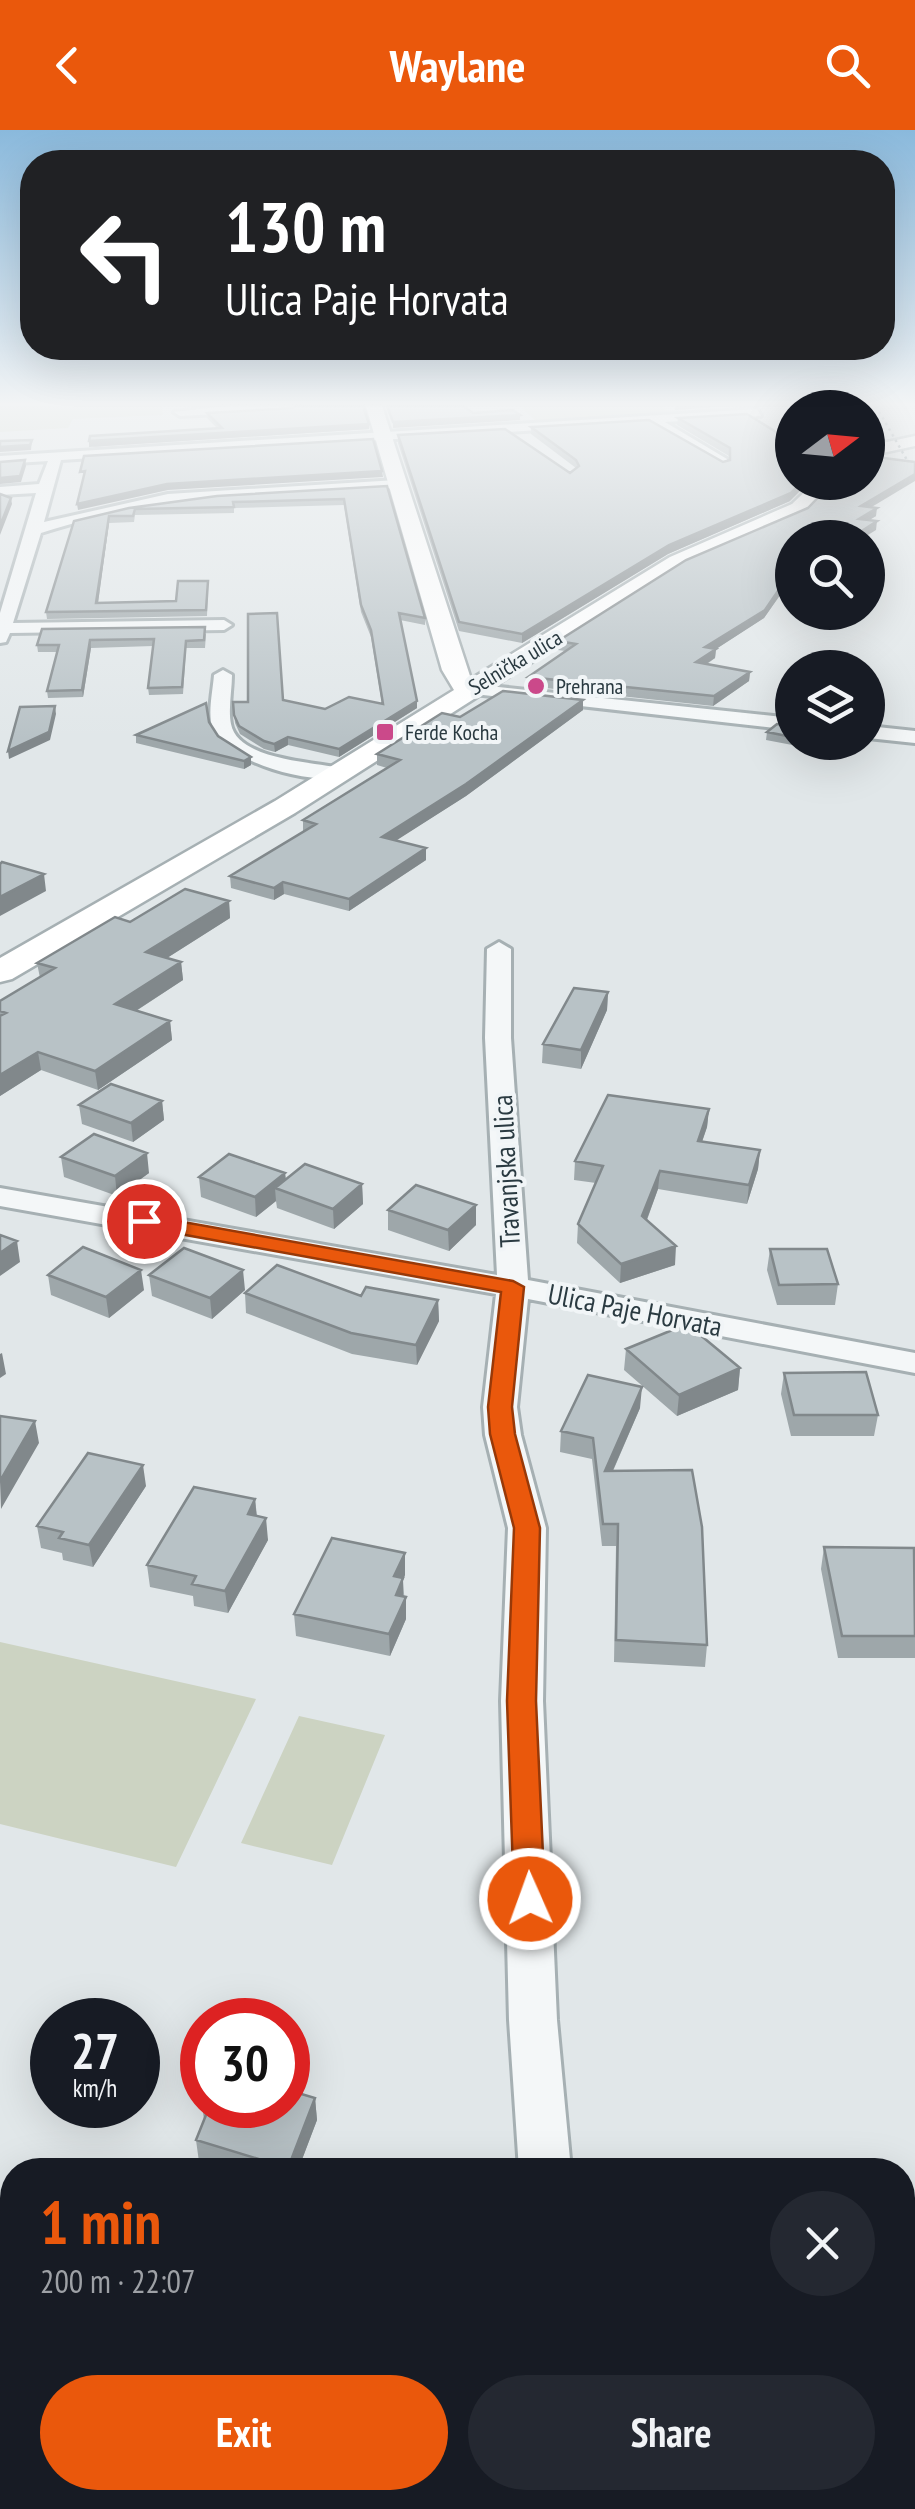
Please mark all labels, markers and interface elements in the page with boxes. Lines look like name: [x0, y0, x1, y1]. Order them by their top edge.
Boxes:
text: Waylane: [390, 36, 526, 94]
icon: back: [40, 38, 95, 93]
icon: search: [820, 38, 875, 93]
text: 130 m: [225, 181, 386, 271]
icon: left: [60, 190, 190, 320]
text: Ulica Paje Horvata: [225, 269, 509, 327]
north arrow: [775, 390, 885, 500]
map controls: [775, 390, 885, 760]
button: search: [775, 520, 885, 630]
street label: Selnička ulica: [463, 623, 567, 701]
button: layers: [775, 650, 885, 760]
place label: Prehrana: [556, 672, 623, 700]
marker: Prehrana: [525, 675, 547, 697]
place label: Ferde Kocha: [405, 718, 498, 746]
marker: Ferde Kocha: [374, 721, 396, 743]
street label: Travanjska ulica: [483, 1094, 528, 1248]
pin: [102, 1179, 187, 1264]
icon: arrive: [117, 1194, 172, 1249]
street label: Ulica Paje Horvata: [545, 1274, 725, 1345]
position arrow: [478, 1847, 582, 1951]
speed limit sign: 30: [180, 1998, 310, 2128]
text: 27: [71, 2018, 119, 2083]
text: km/h: [73, 2072, 117, 2104]
text: 1 min: [40, 2183, 161, 2261]
button: close: [770, 2191, 875, 2296]
text: 200 m · 22:07: [40, 2260, 195, 2302]
button: Exit: [40, 2375, 448, 2490]
button: Share: [468, 2375, 875, 2490]

